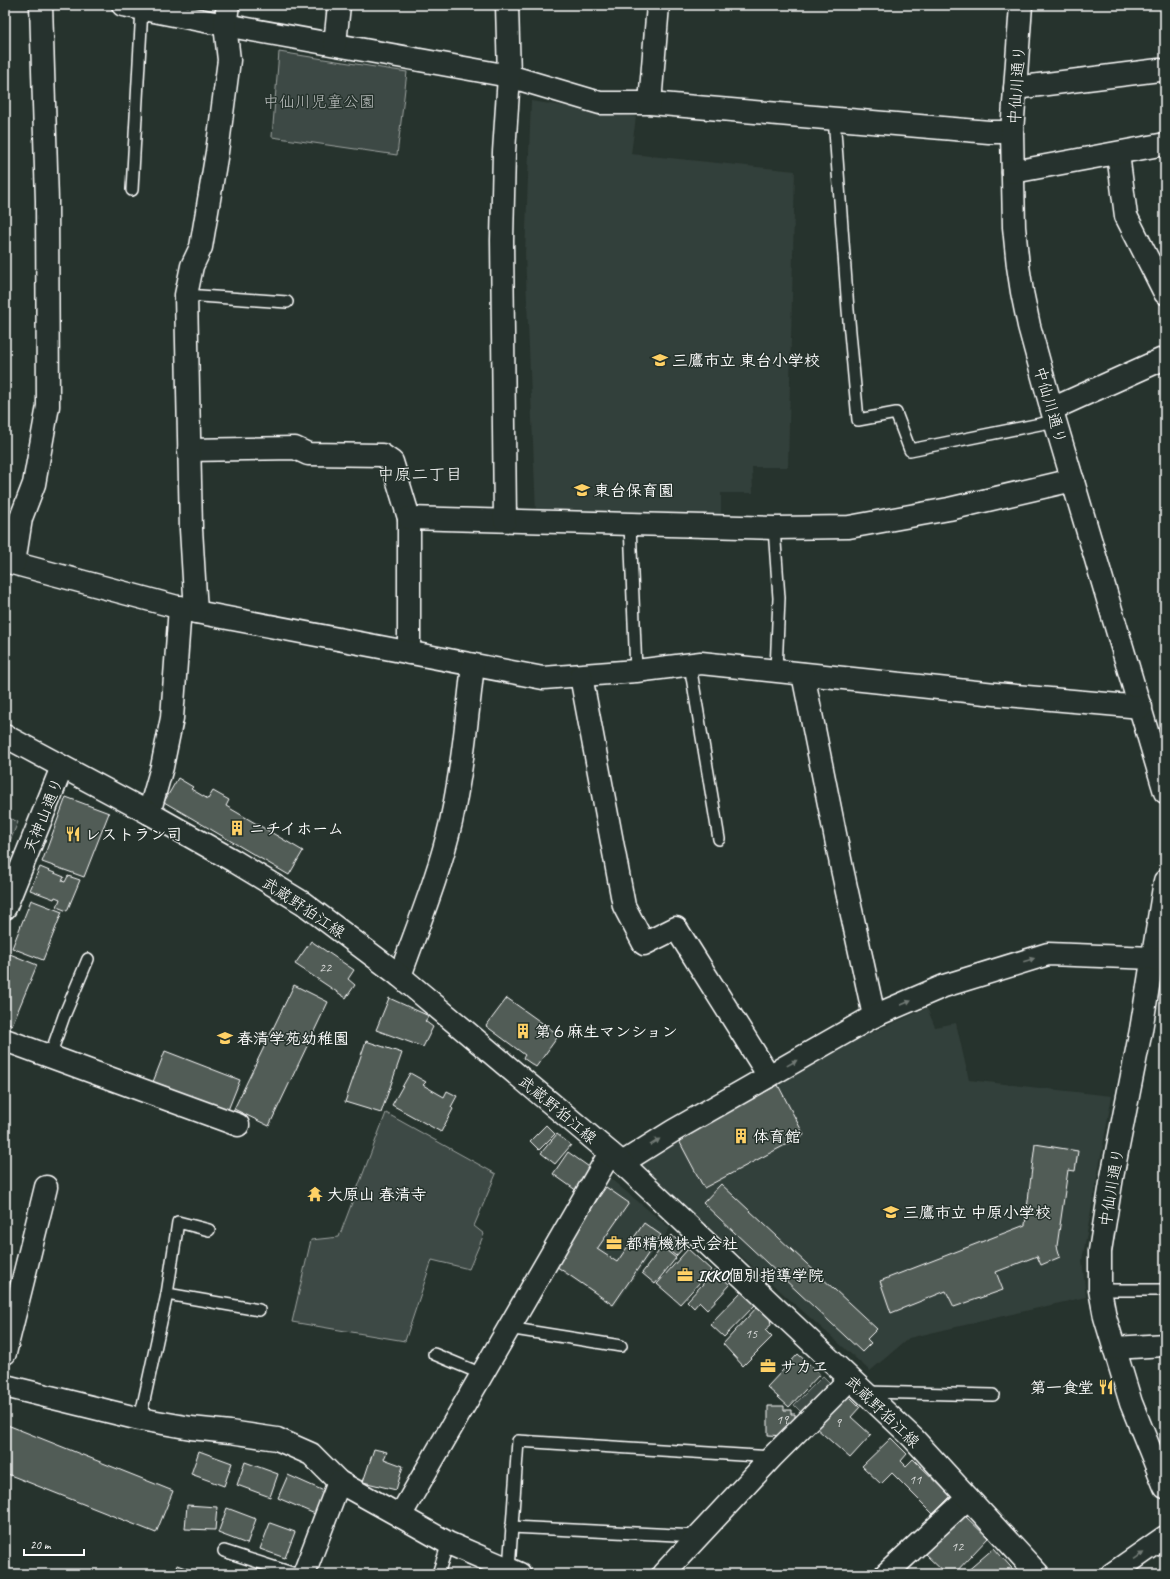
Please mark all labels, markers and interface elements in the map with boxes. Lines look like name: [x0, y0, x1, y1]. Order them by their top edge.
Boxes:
street label: 中仙川通り: [1004, 44, 1030, 126]
park label: 中仙川児童公園: [263, 92, 375, 112]
school or university icon: 三鷹市立 東台小学校: [651, 351, 669, 369]
place label: 三鷹市立 東台小学校: [672, 351, 820, 371]
street label: 中仙川通り: [1029, 364, 1071, 446]
district label: 中原二丁目: [378, 464, 463, 485]
school or university icon: 東台保育園: [573, 481, 591, 499]
place label: 東台保育園: [594, 481, 674, 501]
street label: 天神山通り: [20, 775, 68, 856]
building icon: ニチイホーム: [228, 819, 246, 837]
place label: ニチイホーム: [249, 819, 344, 839]
restaurant icon: レストラン司: [64, 825, 82, 843]
place label: レストラン司: [85, 825, 182, 845]
street label: 武蔵野狛江線: [258, 873, 349, 943]
one-way arrow: [1023, 957, 1035, 963]
house number: 22: [319, 959, 333, 976]
one-way arrow: [901, 999, 913, 1005]
building icon: 第６麻生マンション: [514, 1022, 532, 1040]
place label: 第６麻生マンション: [535, 1022, 678, 1042]
school or university icon: 春清学苑幼稚園: [216, 1029, 234, 1047]
place label: 春清学苑幼稚園: [237, 1029, 349, 1049]
one-way arrow: [786, 1060, 798, 1067]
street label: 武蔵野狛江線: [514, 1071, 601, 1148]
building icon: 体育館: [732, 1127, 750, 1145]
place label: 体育館: [753, 1127, 801, 1147]
one-way arrow: [649, 1139, 661, 1146]
street label: 中仙川通り: [1095, 1146, 1129, 1228]
temple icon: 大原山 春清寺: [306, 1185, 324, 1203]
place label: 大原山 春清寺: [327, 1185, 427, 1205]
school or university icon: 三鷹市立 中原小学校: [882, 1203, 900, 1221]
place label: 三鷹市立 中原小学校: [903, 1203, 1051, 1223]
office icon: 都精機株式会社: [605, 1234, 623, 1252]
place label: 都精機株式会社: [626, 1234, 738, 1254]
office icon: IKKO個別指導学院: [676, 1266, 694, 1284]
place label: IKKO個別指導学院: [697, 1266, 824, 1286]
house number: 15: [745, 1325, 758, 1342]
office icon: サカヱ: [759, 1357, 777, 1375]
place label: サカヱ: [780, 1357, 828, 1377]
street label: 武蔵野狛江線: [841, 1371, 924, 1452]
place label: 第一食堂: [1030, 1378, 1094, 1398]
restaurant icon: 第一食堂: [1097, 1378, 1115, 1396]
house number: 19: [776, 1411, 790, 1428]
house number: 9: [835, 1414, 843, 1431]
house number: 11: [909, 1471, 922, 1488]
scale bar: [24, 1531, 84, 1557]
text: 20 m: [30, 1537, 52, 1553]
house number: 12: [951, 1538, 965, 1555]
one-way arrow: [1133, 1552, 1144, 1560]

